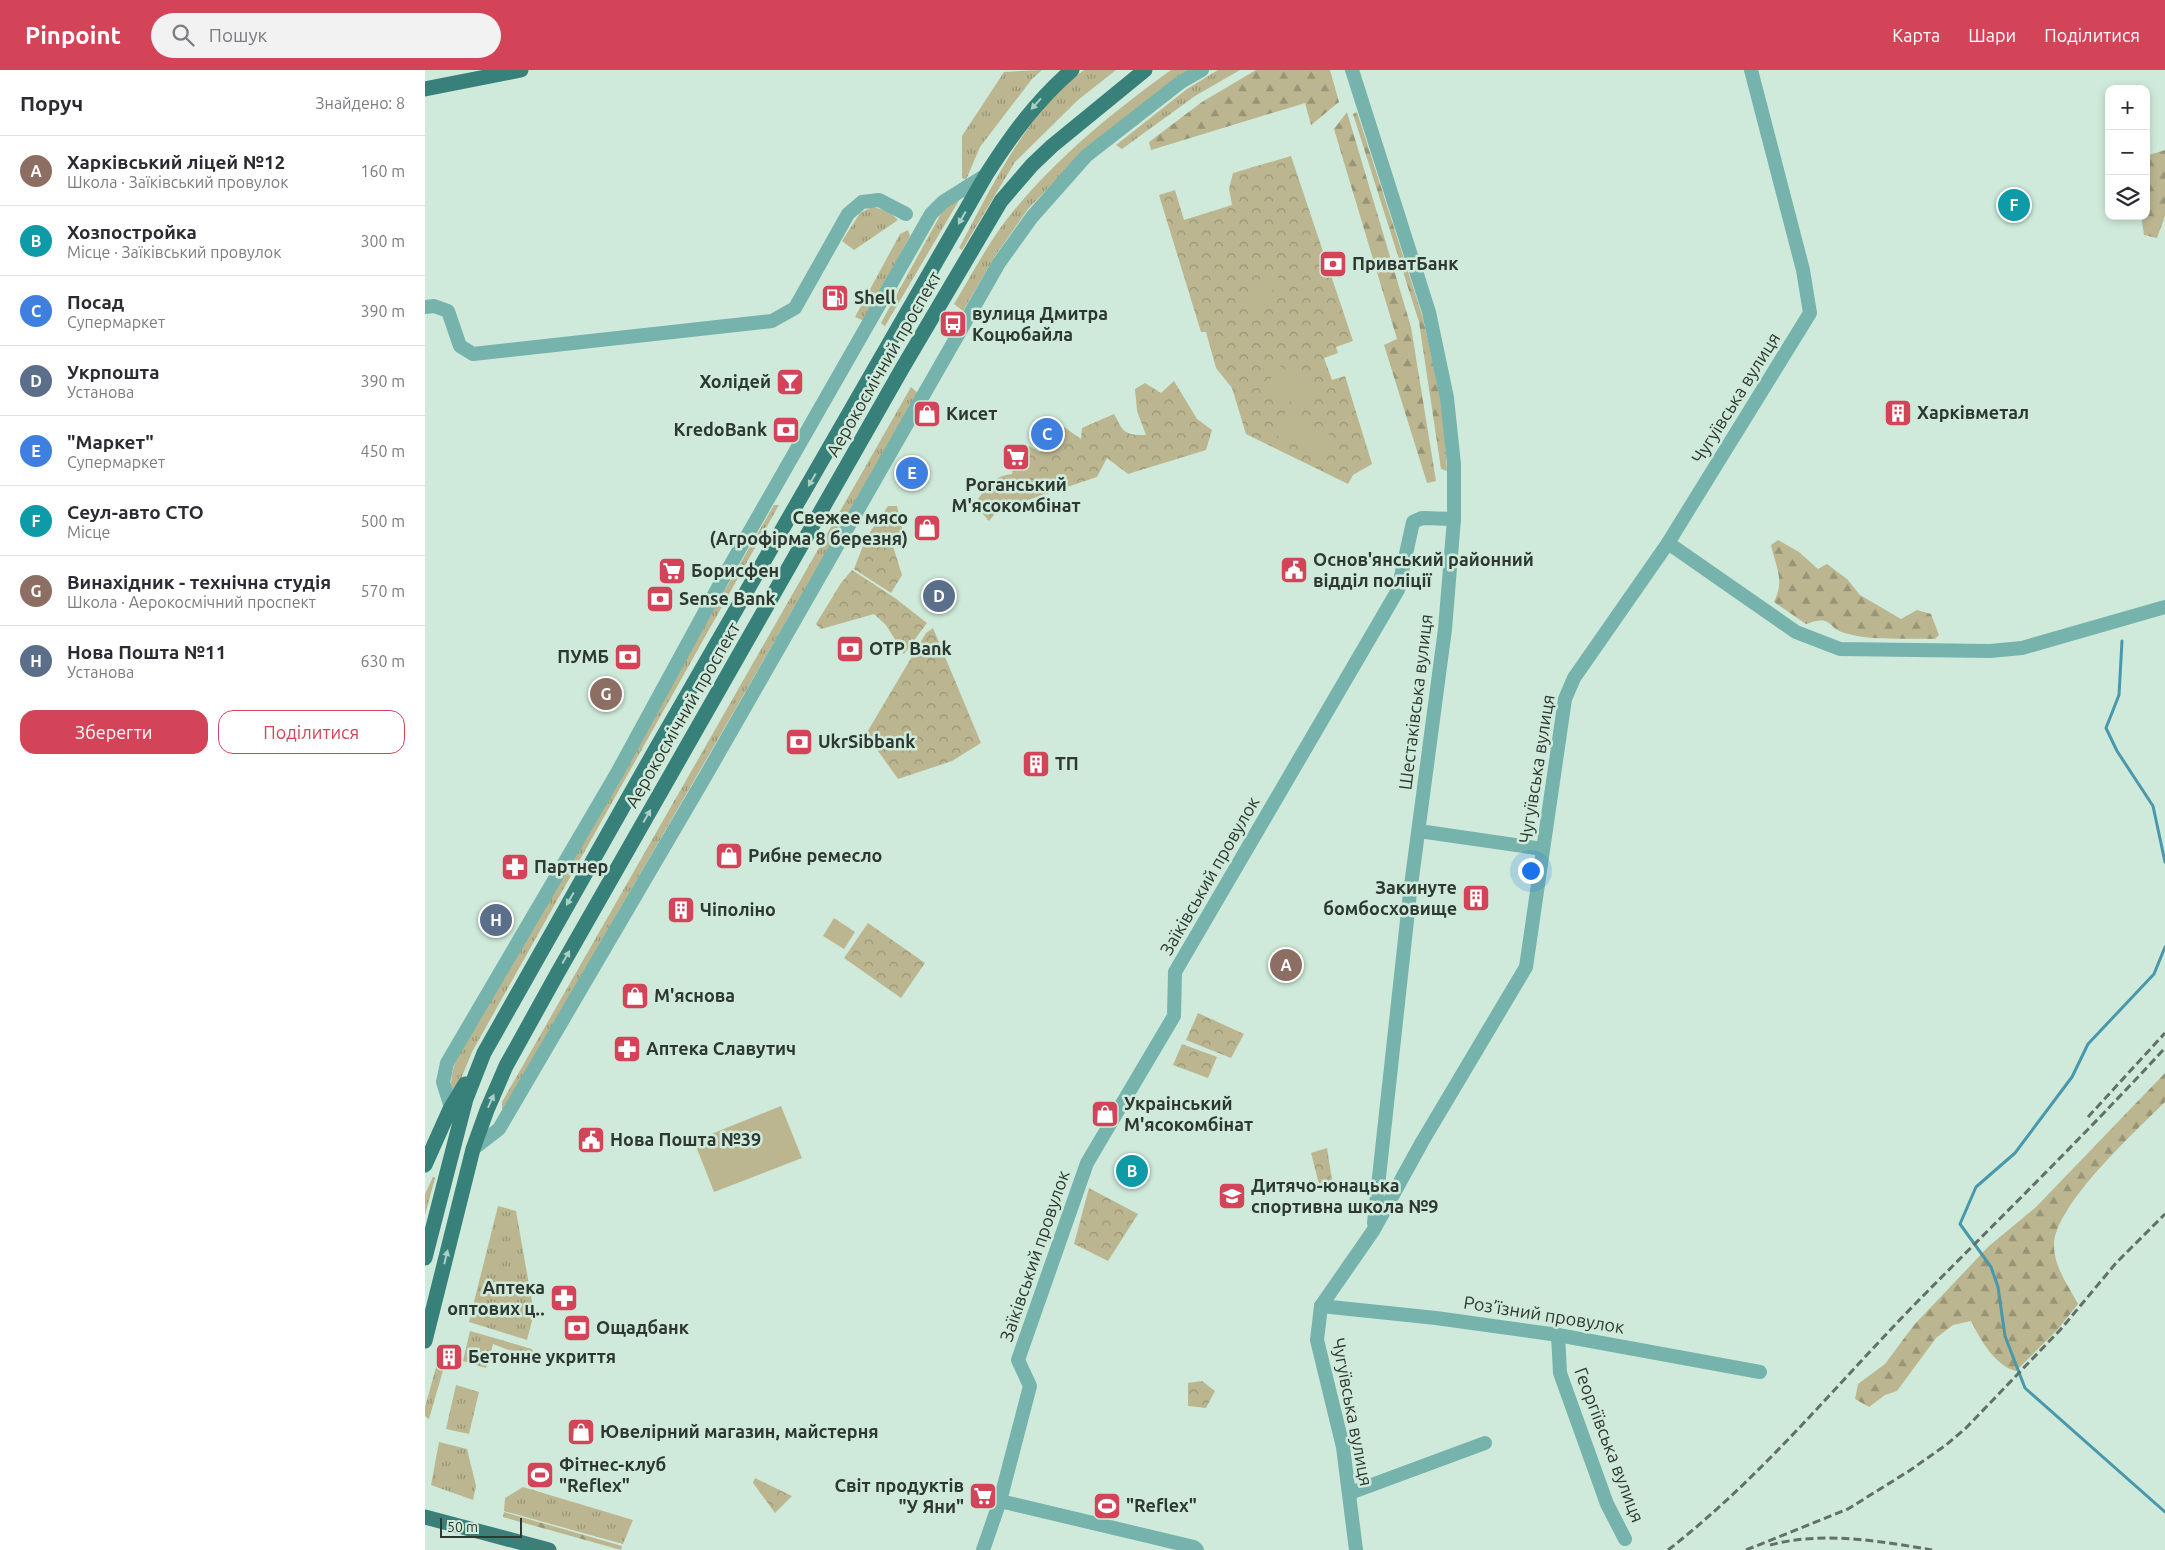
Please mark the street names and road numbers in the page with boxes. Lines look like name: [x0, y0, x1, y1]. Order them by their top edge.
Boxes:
street label: Аерокосмічний проспект: [822, 267, 944, 460]
street label: Чугуївська вулиця: [1687, 328, 1783, 467]
street label: Шестаківська вулиця: [1394, 613, 1436, 791]
street label: Аерокосмічний проспект: [621, 618, 743, 811]
street label: Чугуївська вулиця: [1514, 693, 1558, 845]
street label: Заїківський провулок: [1156, 793, 1263, 958]
street label: Заїківський провулок: [995, 1167, 1073, 1344]
street label: Роз’їзний провулок: [1462, 1291, 1626, 1337]
street label: Чугуївська вулиця: [1329, 1336, 1377, 1488]
street label: Георгіївська вулиця: [1571, 1364, 1649, 1525]

